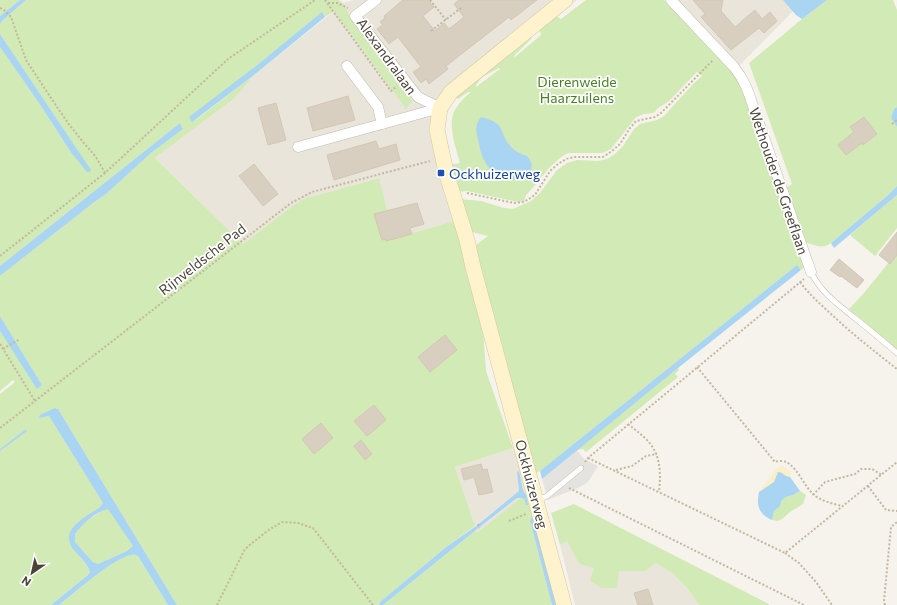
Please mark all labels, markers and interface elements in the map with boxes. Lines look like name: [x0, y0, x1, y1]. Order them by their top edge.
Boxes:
street label: Alexandralaan: [354, 14, 420, 98]
park label: Dierenweide Haarzuilens: [537, 73, 617, 106]
street label: Wethouder de Greeflaan: [746, 105, 812, 257]
place label: Ockhuizerweg: [449, 165, 541, 182]
marker: Ockhuizerweg: [436, 168, 446, 178]
street label: Rijnveldsche Pad: [155, 220, 249, 298]
street label: Ockhuizerweg: [512, 438, 552, 531]
north arrow: [12, 553, 52, 593]
text: N: [19, 574, 33, 589]

